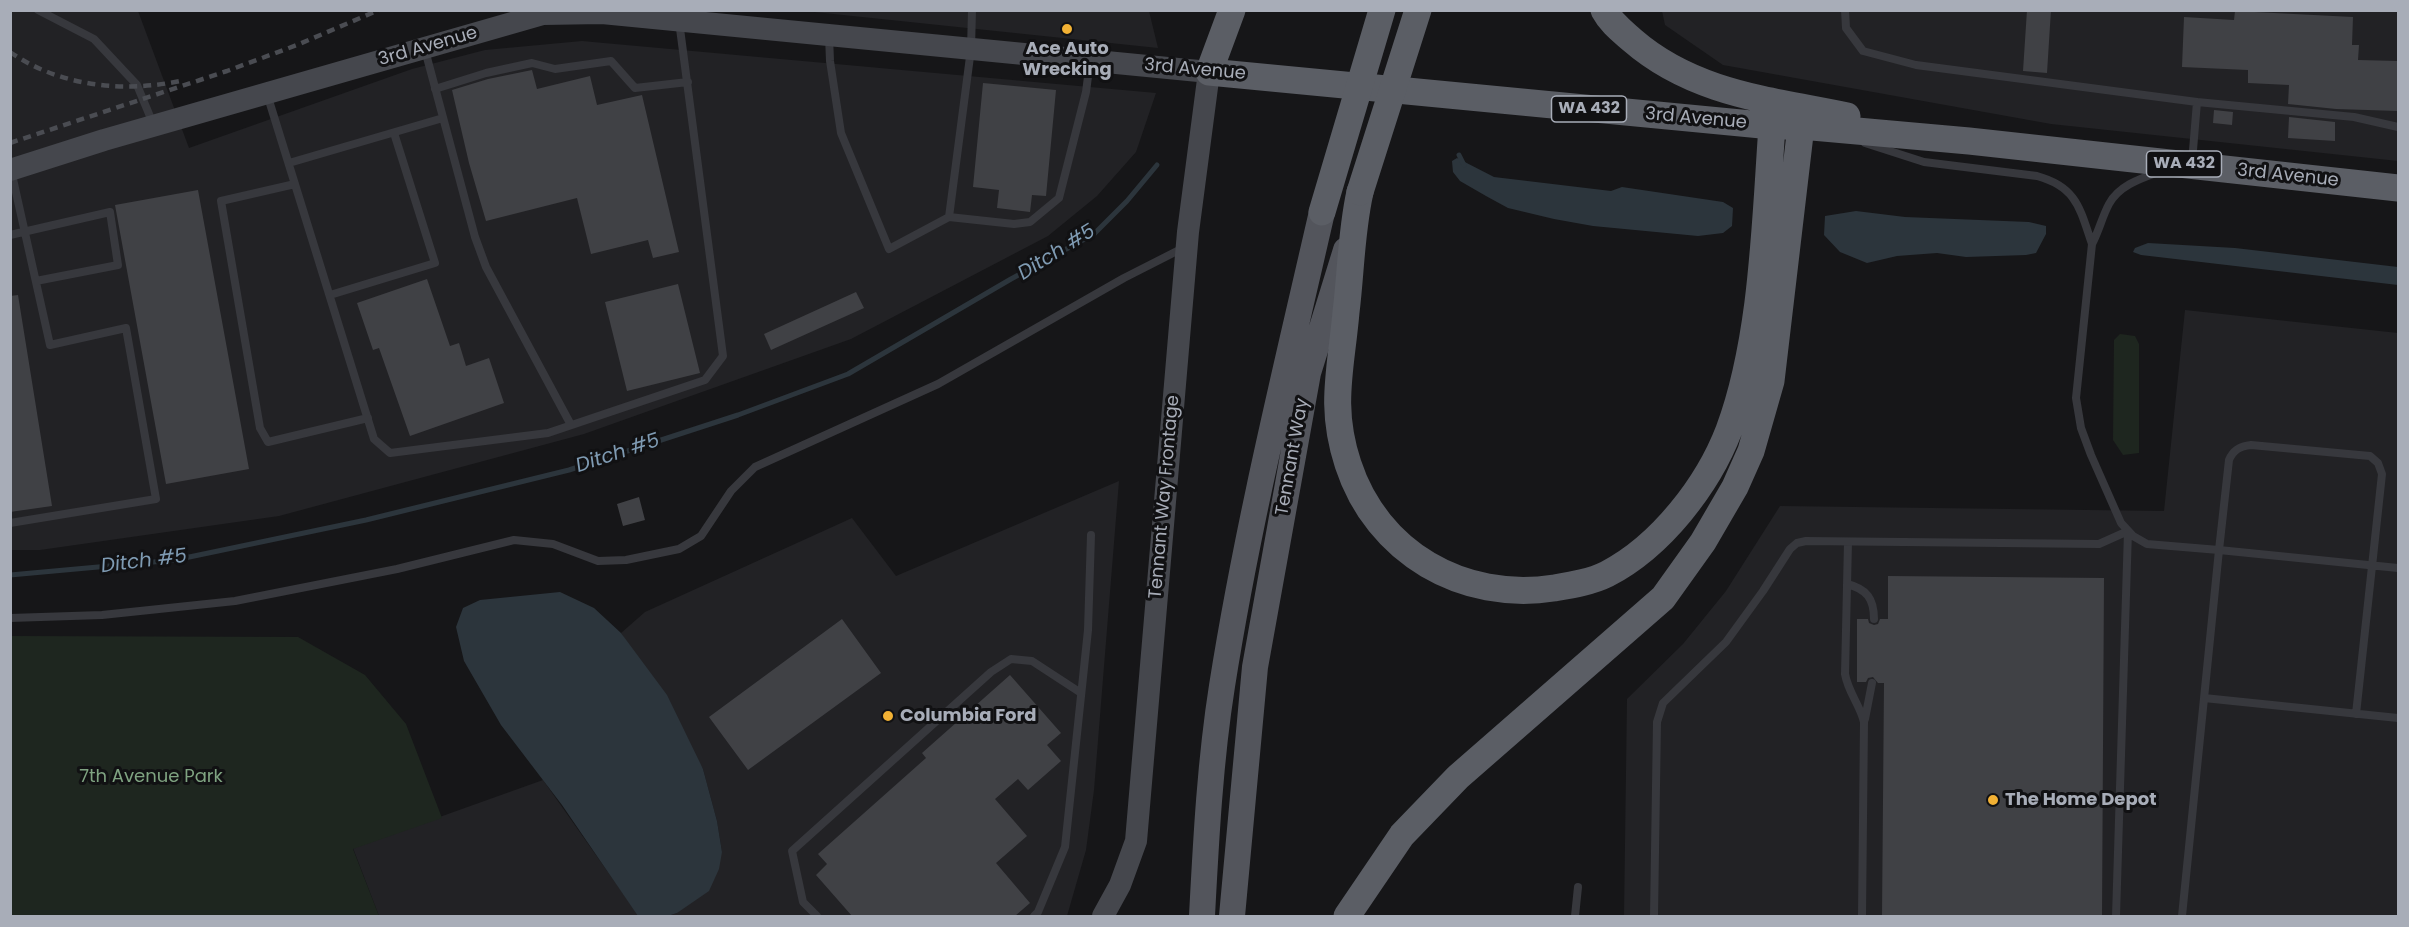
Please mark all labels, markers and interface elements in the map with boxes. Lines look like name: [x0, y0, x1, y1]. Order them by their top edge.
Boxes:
marker: Ace Auto Wrecking: [1060, 22, 1074, 36]
street label: 3rd Avenue: [376, 23, 480, 71]
place label: Ace Auto Wrecking: [1022, 38, 1112, 80]
street label: 3rd Avenue: [1143, 55, 1247, 85]
road number: WA 432: [1552, 96, 1626, 122]
street label: 3rd Avenue: [1644, 104, 1748, 134]
road number: WA 432: [2146, 151, 2222, 177]
street label: 3rd Avenue: [2236, 160, 2340, 192]
water label: Ditch #5: [1014, 220, 1100, 286]
street label: Tennant Way Frontage: [1145, 394, 1185, 600]
street label: Tennant Way: [1272, 397, 1314, 517]
water label: Ditch #5: [573, 429, 663, 479]
water label: Ditch #5: [100, 545, 188, 579]
place label: Columbia Ford: [900, 705, 1036, 727]
marker: Columbia Ford: [881, 709, 895, 723]
park label: 7th Avenue Park: [79, 766, 223, 788]
place label: The Home Depot: [2005, 789, 2156, 811]
marker: The Home Depot: [1986, 793, 2000, 807]

